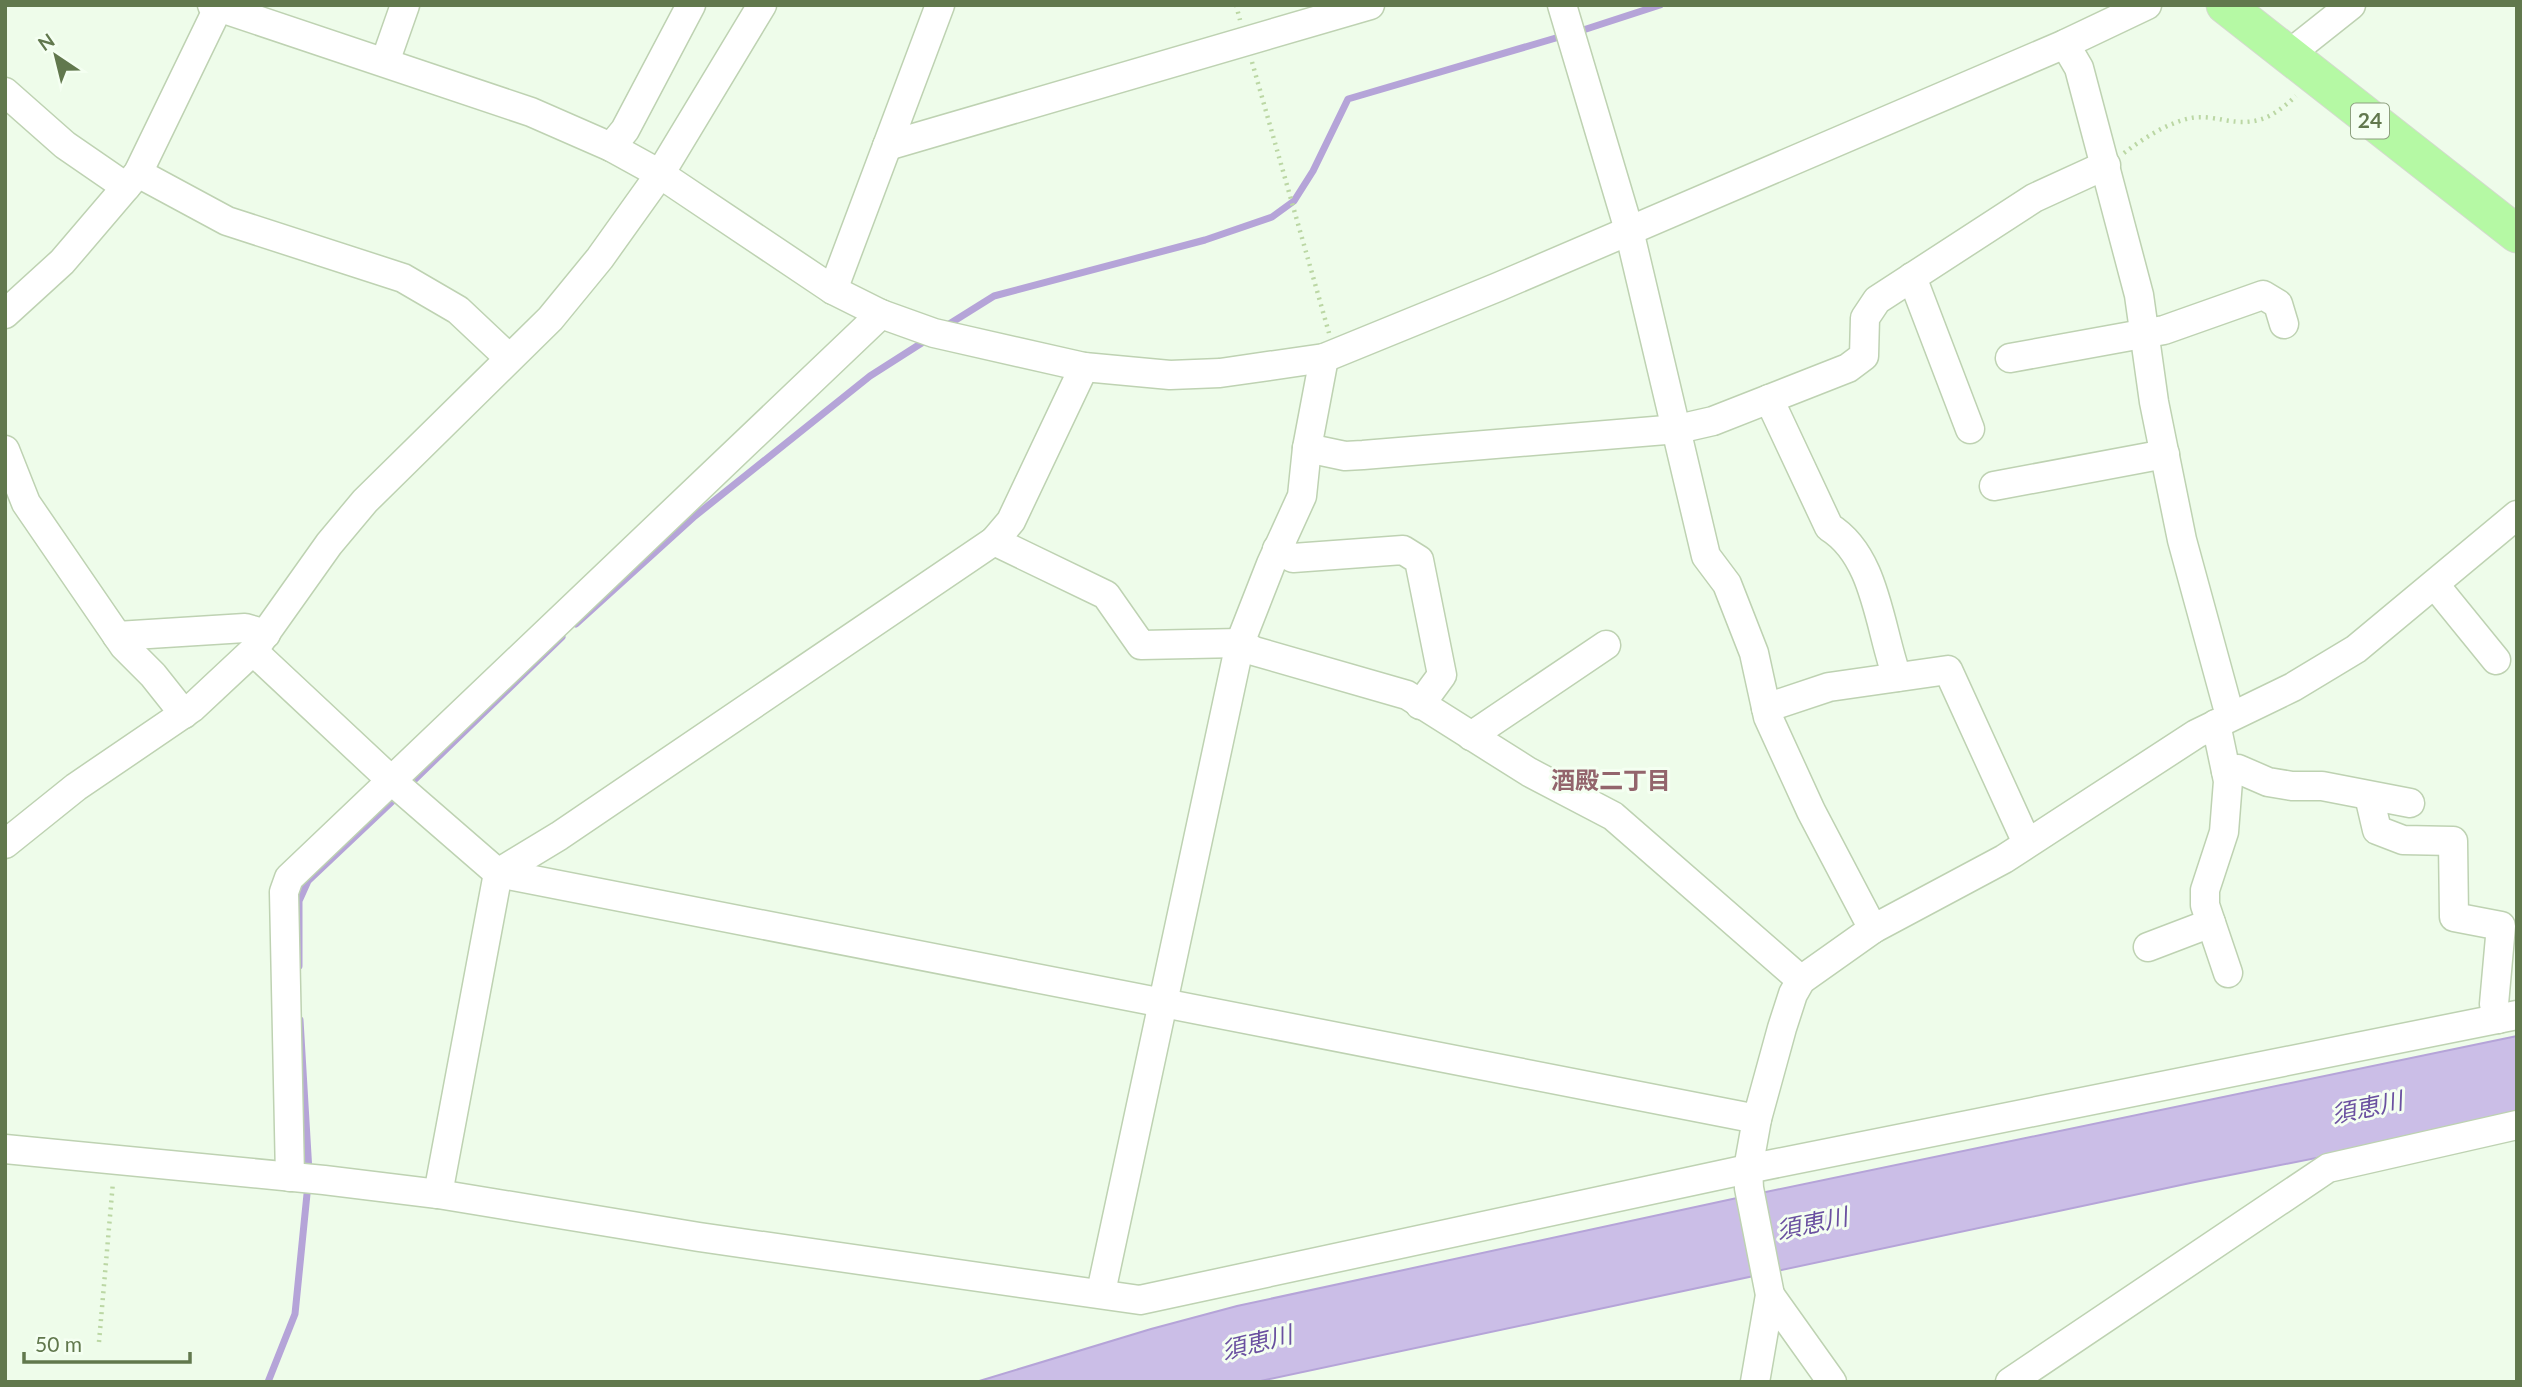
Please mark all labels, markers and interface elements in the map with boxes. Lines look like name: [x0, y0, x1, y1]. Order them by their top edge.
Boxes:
north arrow: [21, 21, 91, 91]
text: N: [33, 28, 59, 55]
road number: 24: [2351, 104, 2389, 138]
district label: 酒殿二丁目: [1551, 765, 1671, 794]
water label: 須恵川: [2328, 1084, 2408, 1128]
water label: 須恵川: [1773, 1200, 1853, 1244]
water label: 須恵川: [1218, 1318, 1298, 1364]
scale bar: [24, 1320, 191, 1364]
text: 50 m: [35, 1331, 82, 1356]

